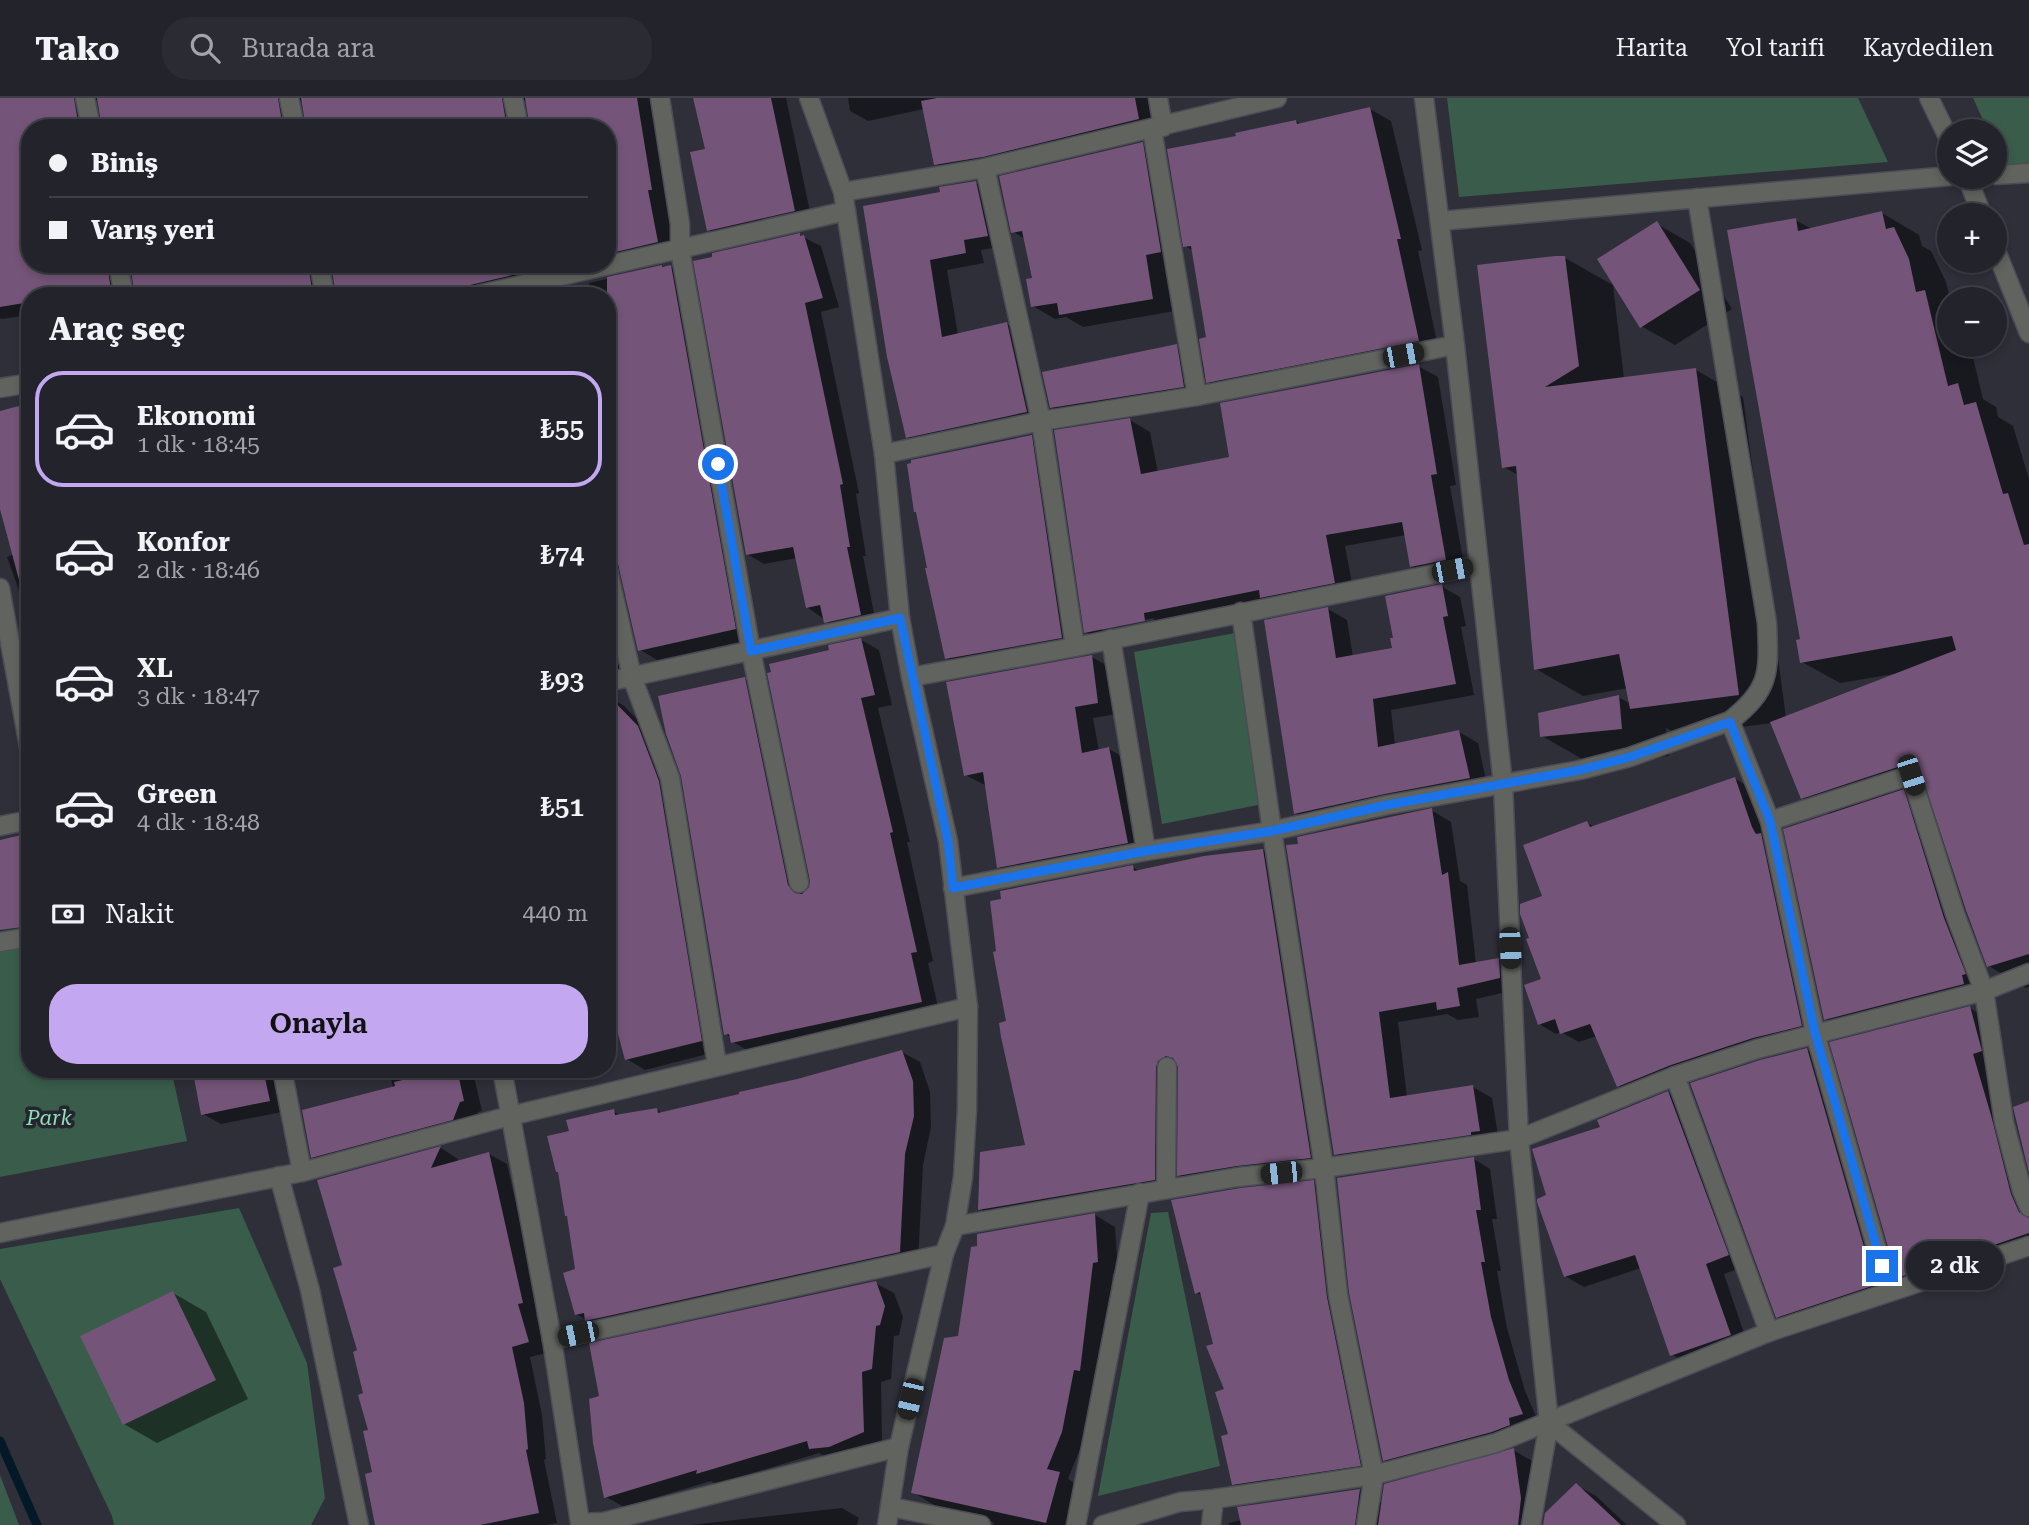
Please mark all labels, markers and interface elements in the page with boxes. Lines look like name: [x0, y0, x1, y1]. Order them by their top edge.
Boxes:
search box: [162, 17, 652, 80]
text: Tako: [35, 29, 120, 68]
icon: search: [186, 29, 224, 67]
text: Burada ara: [242, 33, 375, 63]
text: Harita: [1616, 34, 1688, 62]
text: Yol tarifi: [1726, 34, 1825, 62]
text: Kaydedilen: [1863, 34, 1994, 62]
map controls: [1937, 119, 2007, 357]
button: layers: [1937, 119, 2007, 189]
text: Biniş: [91, 148, 158, 178]
button: +: [1937, 203, 2007, 273]
text: Varış yeri: [91, 215, 215, 245]
button: −: [1937, 287, 2007, 357]
text: Araç seç: [49, 310, 185, 348]
car: [1381, 341, 1426, 369]
icon: car: [53, 398, 116, 461]
text: Ekonomi: [137, 401, 256, 431]
text: ₺55: [540, 414, 584, 444]
text: 1 dk · 18:45: [137, 431, 260, 458]
route start: [702, 448, 734, 480]
icon: car: [53, 524, 116, 587]
text: Konfor: [137, 527, 230, 557]
text: ₺74: [540, 540, 584, 570]
car: [1430, 556, 1475, 584]
text: 2 dk · 18:46: [137, 557, 260, 584]
icon: car: [53, 650, 116, 713]
text: XL: [137, 653, 173, 683]
text: ₺93: [540, 666, 584, 696]
text: 3 dk · 18:47: [137, 683, 260, 710]
car: [1895, 752, 1928, 798]
icon: car: [53, 776, 116, 839]
text: Green: [137, 779, 217, 809]
text: ₺51: [540, 792, 584, 822]
text: 4 dk · 18:48: [137, 809, 260, 836]
icon: cash: [49, 895, 87, 933]
text: Nakit: [105, 899, 174, 929]
text: 440 m: [523, 900, 588, 927]
car: [1499, 926, 1522, 970]
button: Onayla: [49, 984, 588, 1064]
park label: Park: [25, 1106, 72, 1130]
car: [1260, 1160, 1303, 1186]
callout: 2 dk: [1906, 1242, 2004, 1290]
route end: [1866, 1250, 1898, 1282]
text: 2 dk: [1930, 1252, 1980, 1279]
car: [556, 1319, 601, 1349]
car: [896, 1376, 925, 1422]

